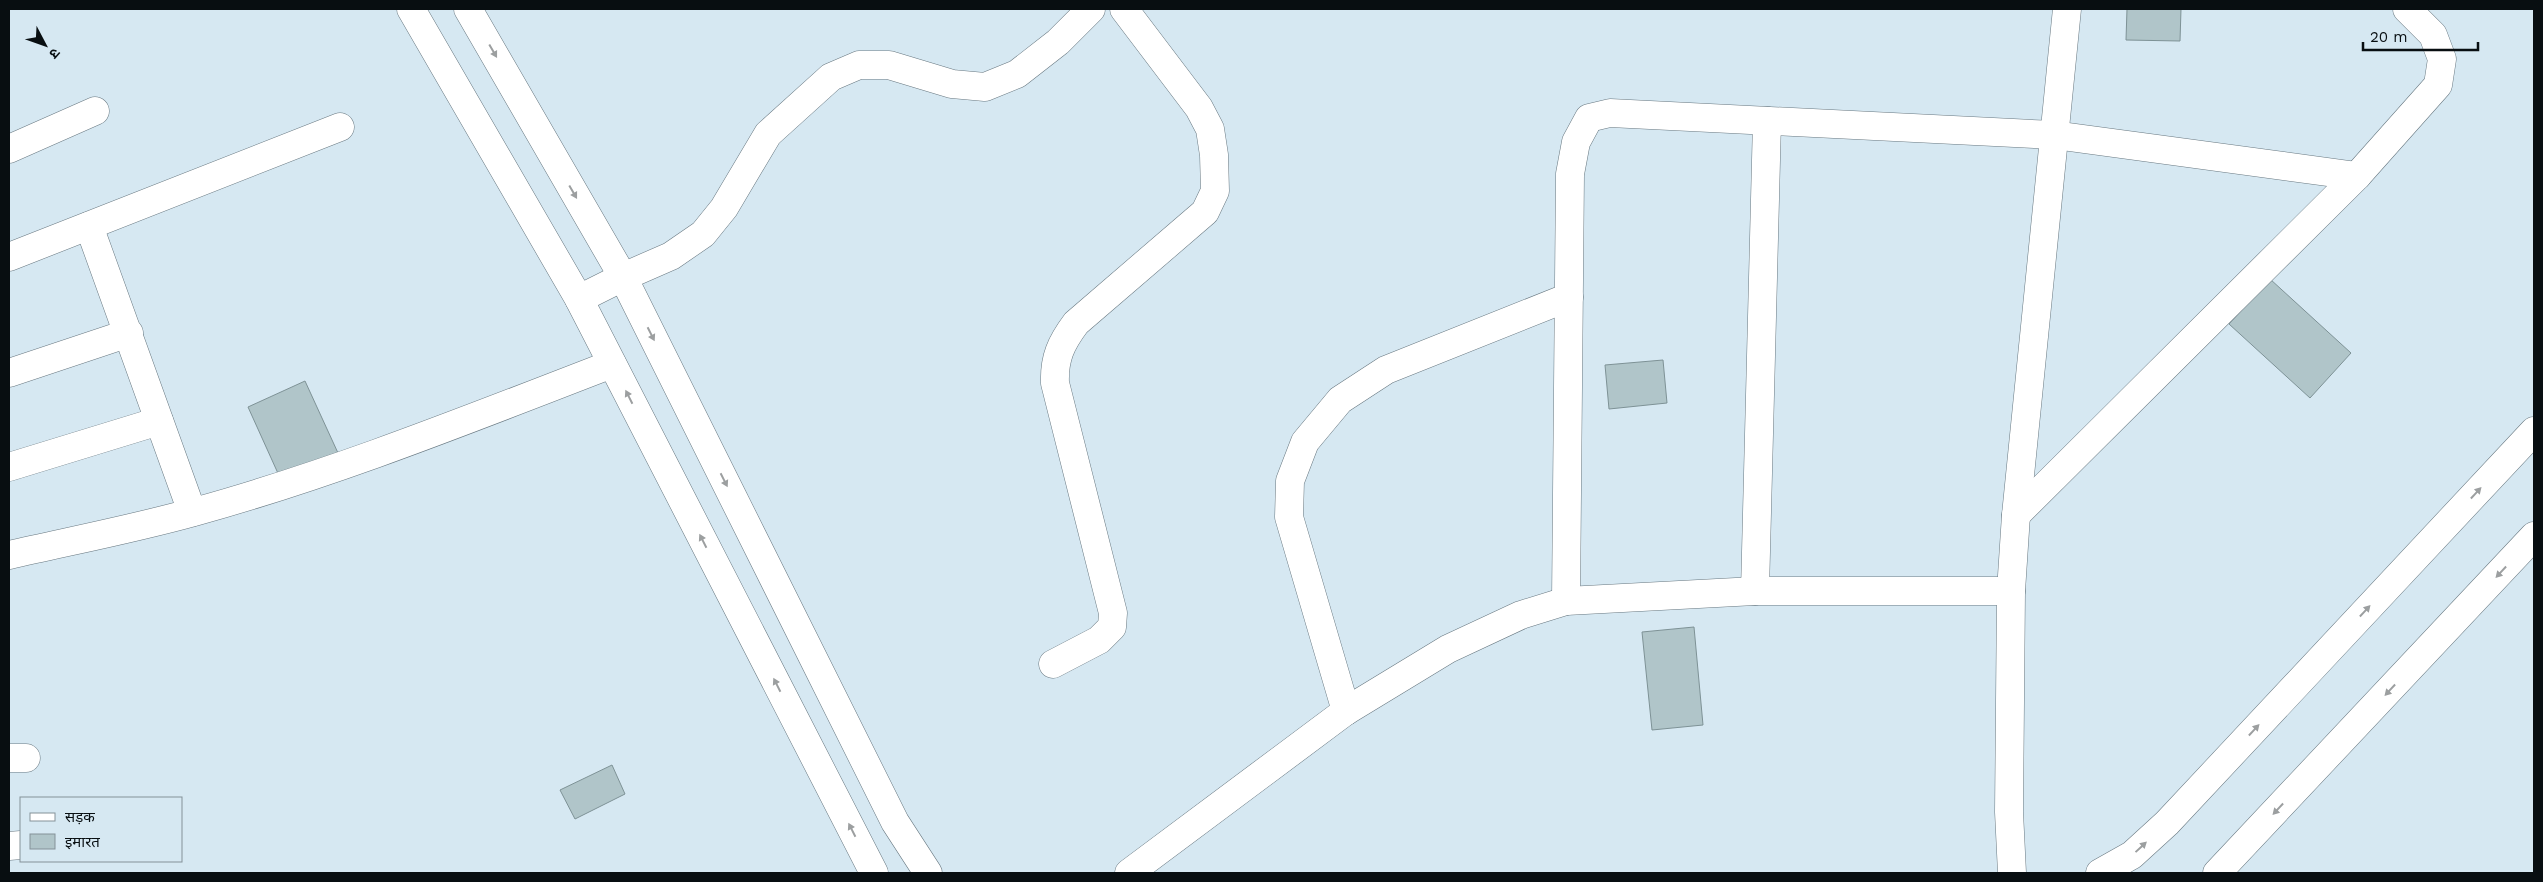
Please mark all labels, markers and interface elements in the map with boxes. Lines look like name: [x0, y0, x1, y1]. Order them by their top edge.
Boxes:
north arrow: [20, 20, 70, 70]
scale bar: [2363, 20, 2478, 52]
text: 20 m: [2370, 28, 2408, 46]
one-way arrow: [488, 44, 497, 58]
text: उ: [46, 45, 64, 62]
one-way arrow: [569, 185, 578, 199]
one-way arrow: [647, 327, 656, 342]
one-way arrow: [625, 389, 633, 404]
one-way arrow: [720, 473, 728, 487]
one-way arrow: [2470, 487, 2482, 499]
one-way arrow: [699, 534, 707, 548]
one-way arrow: [2495, 566, 2507, 578]
one-way arrow: [2359, 606, 2371, 618]
one-way arrow: [773, 678, 781, 693]
one-way arrow: [2384, 684, 2396, 696]
one-way arrow: [2248, 724, 2260, 736]
legend: [20, 797, 182, 862]
one-way arrow: [2272, 803, 2284, 815]
text: सड़क: [65, 808, 95, 826]
one-way arrow: [848, 823, 856, 837]
text: इमारत: [65, 833, 100, 851]
one-way arrow: [2135, 841, 2147, 853]

